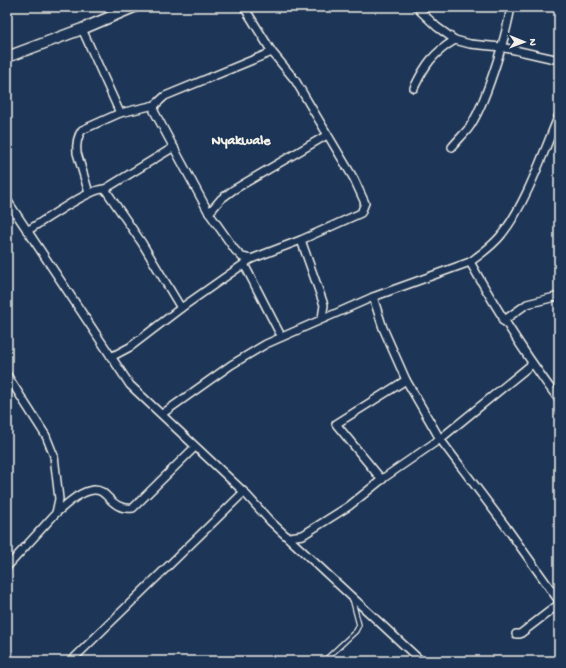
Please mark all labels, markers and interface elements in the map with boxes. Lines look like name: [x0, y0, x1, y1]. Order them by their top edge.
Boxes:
north arrow: [504, 22, 544, 62]
text: N: [526, 38, 538, 46]
district label: Nyakwale: [212, 133, 271, 150]

